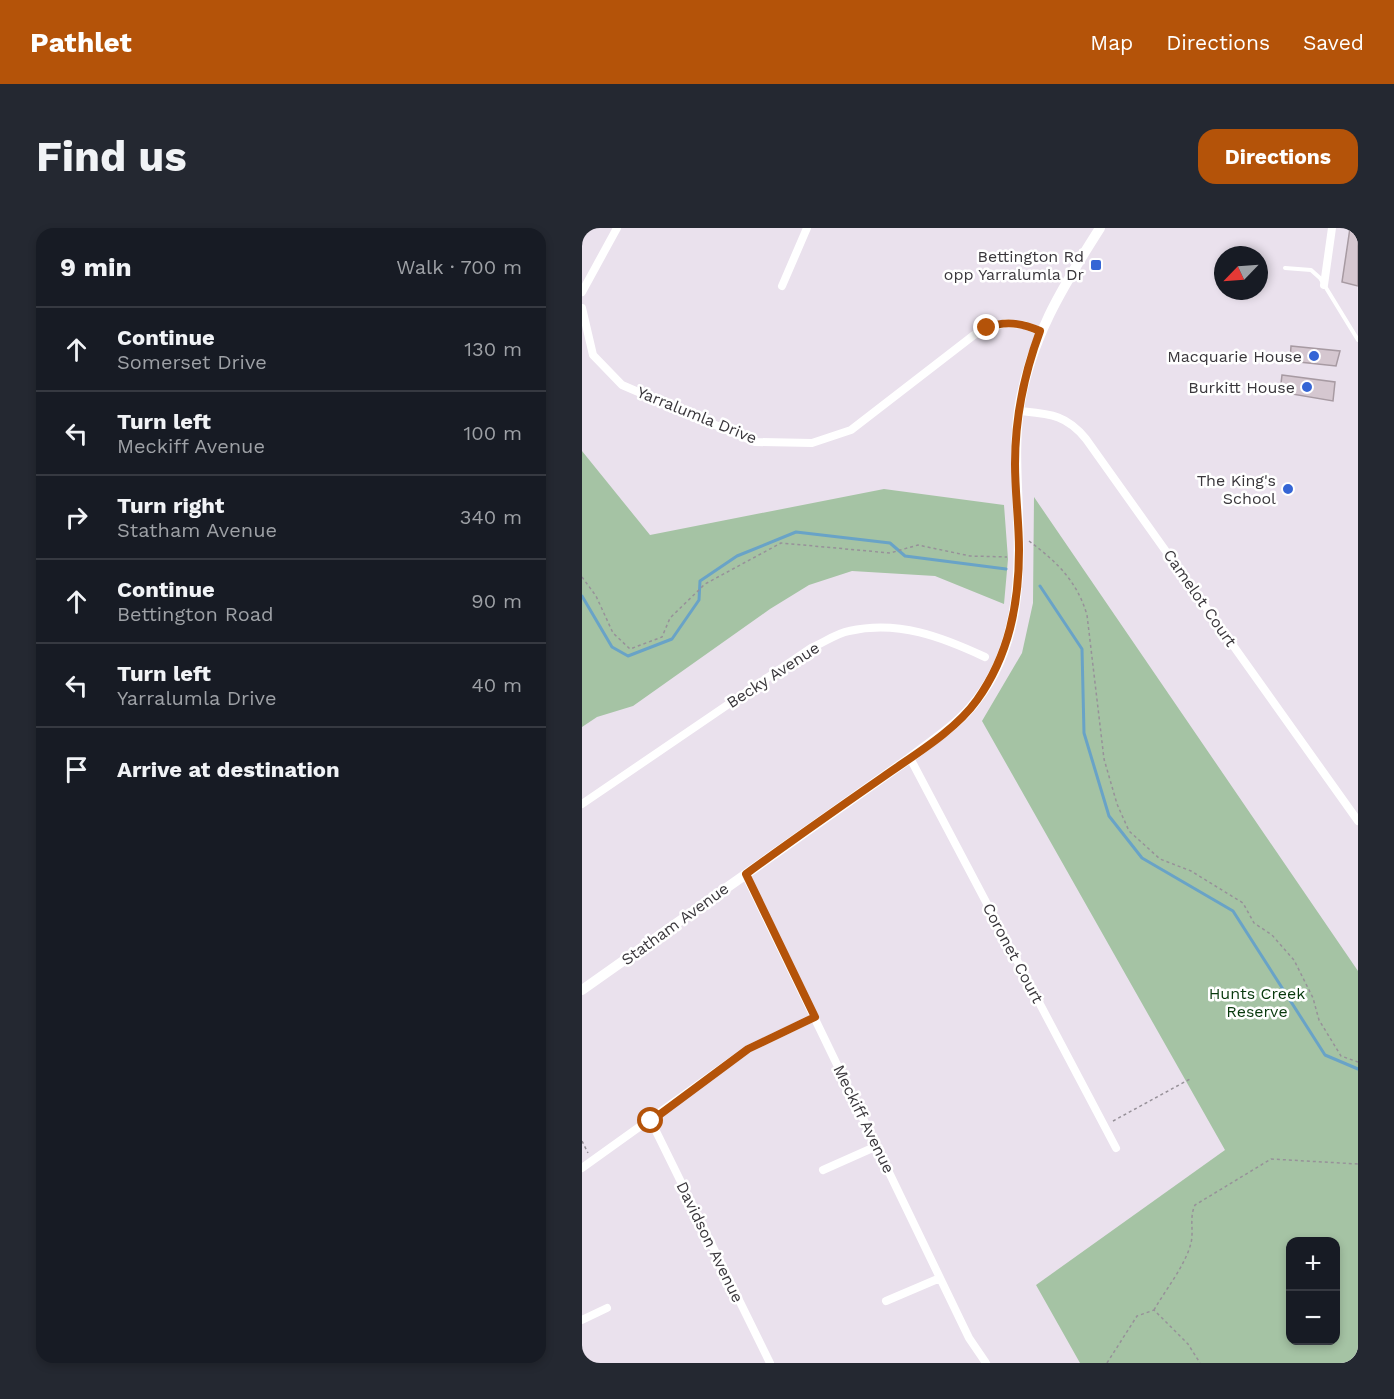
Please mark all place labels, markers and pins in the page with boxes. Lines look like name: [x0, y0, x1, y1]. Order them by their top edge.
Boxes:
place label: Bettington Rd opp Yarralumla Dr: [944, 247, 1084, 284]
marker: Bettington Rd opp Yarralumla Dr: [1089, 258, 1103, 272]
place label: Macquarie House: [1167, 347, 1302, 366]
marker: Macquarie House: [1307, 349, 1321, 363]
place label: Burkitt House: [1188, 378, 1295, 397]
marker: Burkitt House: [1300, 380, 1314, 394]
place label: The King's School: [1197, 471, 1276, 508]
marker: The King's School: [1281, 482, 1295, 496]

